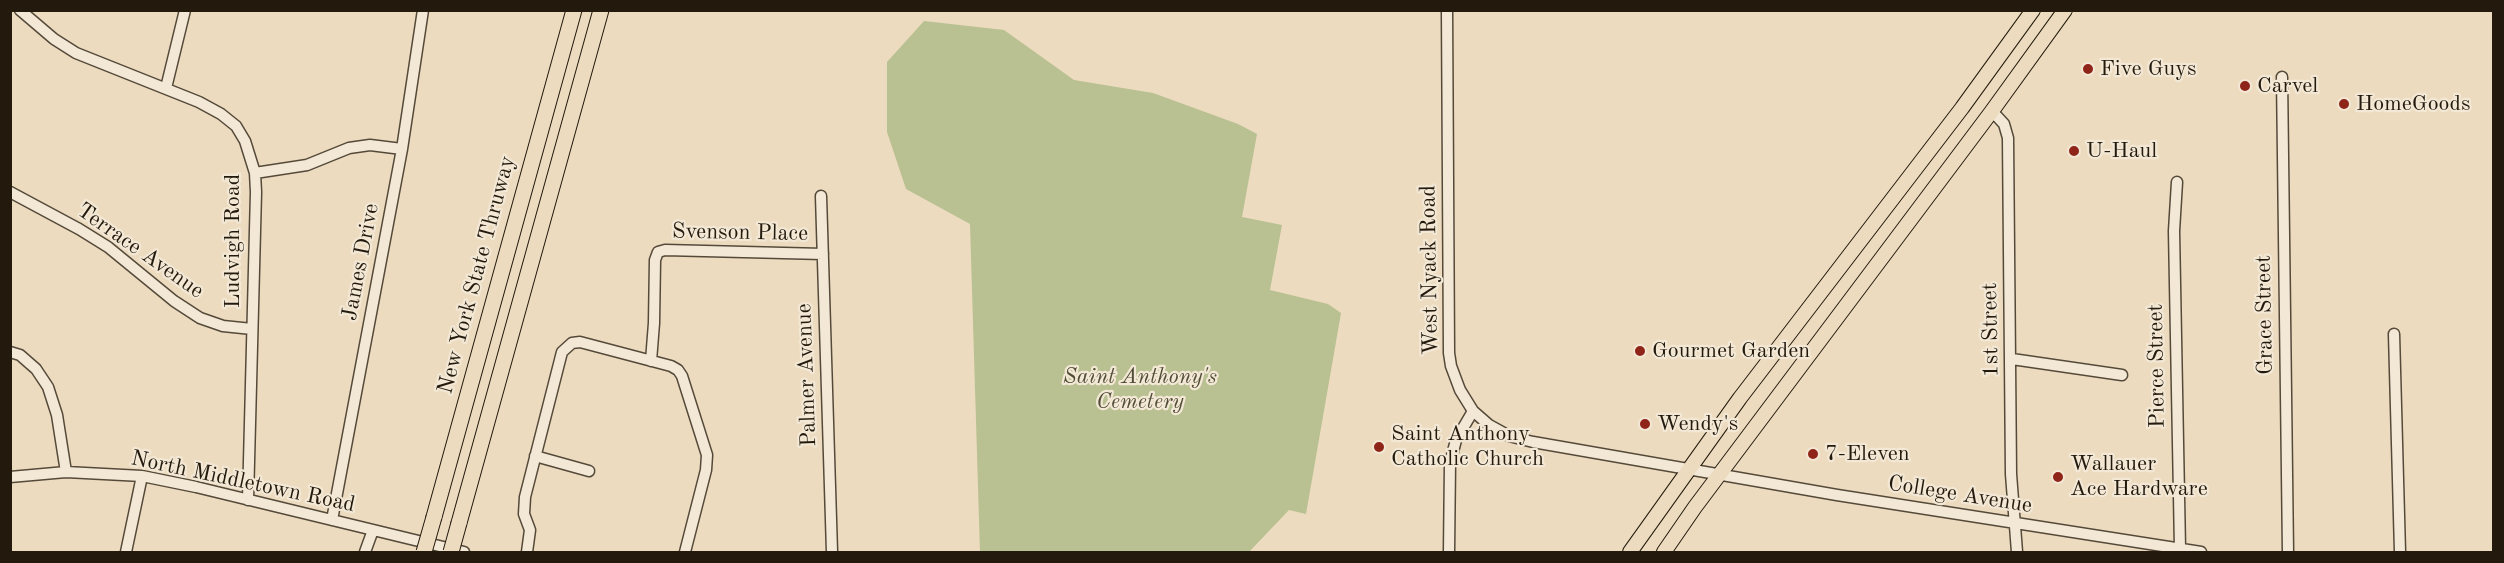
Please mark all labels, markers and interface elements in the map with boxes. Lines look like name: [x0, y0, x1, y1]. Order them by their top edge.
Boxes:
place label: Five Guys: [2100, 56, 2196, 82]
marker: Five Guys: [2081, 62, 2095, 76]
place label: Carvel: [2257, 73, 2318, 99]
marker: Carvel: [2238, 79, 2252, 93]
place label: HomeGoods: [2356, 91, 2471, 117]
marker: HomeGoods: [2337, 97, 2351, 111]
place label: U-Haul: [2086, 138, 2157, 164]
marker: U-Haul: [2067, 144, 2081, 158]
street label: New York State Thruway: [432, 153, 522, 397]
street label: Ludvigh Road: [220, 174, 246, 308]
street label: West Nyack Road: [1415, 185, 1445, 355]
street label: Terrace Avenue: [71, 197, 209, 305]
street label: James Drive: [337, 201, 385, 323]
street label: Svenson Place: [672, 219, 808, 247]
street label: Grace Street: [2251, 255, 2279, 375]
street label: 1st Street: [1977, 283, 2005, 377]
street label: Palmer Avenue: [791, 303, 823, 447]
street label: Pierce Street: [2143, 304, 2171, 428]
place label: Gourmet Garden: [1652, 338, 1810, 364]
marker: Gourmet Garden: [1633, 344, 1647, 358]
park label: Saint Anthony's Cemetery: [1063, 364, 1217, 416]
place label: Wendy's: [1657, 411, 1738, 437]
marker: Wendy's: [1638, 417, 1652, 431]
place label: Saint Anthony Catholic Church: [1391, 421, 1544, 472]
marker: Saint Anthony Catholic Church: [1372, 440, 1386, 454]
place label: 7-Eleven: [1825, 441, 1910, 467]
street label: North Middletown Road: [129, 445, 357, 519]
marker: 7-Eleven: [1806, 447, 1820, 461]
place label: Wallauer Ace Hardware: [2070, 451, 2208, 502]
marker: Wallauer Ace Hardware: [2051, 470, 2065, 484]
street label: College Avenue: [1886, 471, 2034, 519]

